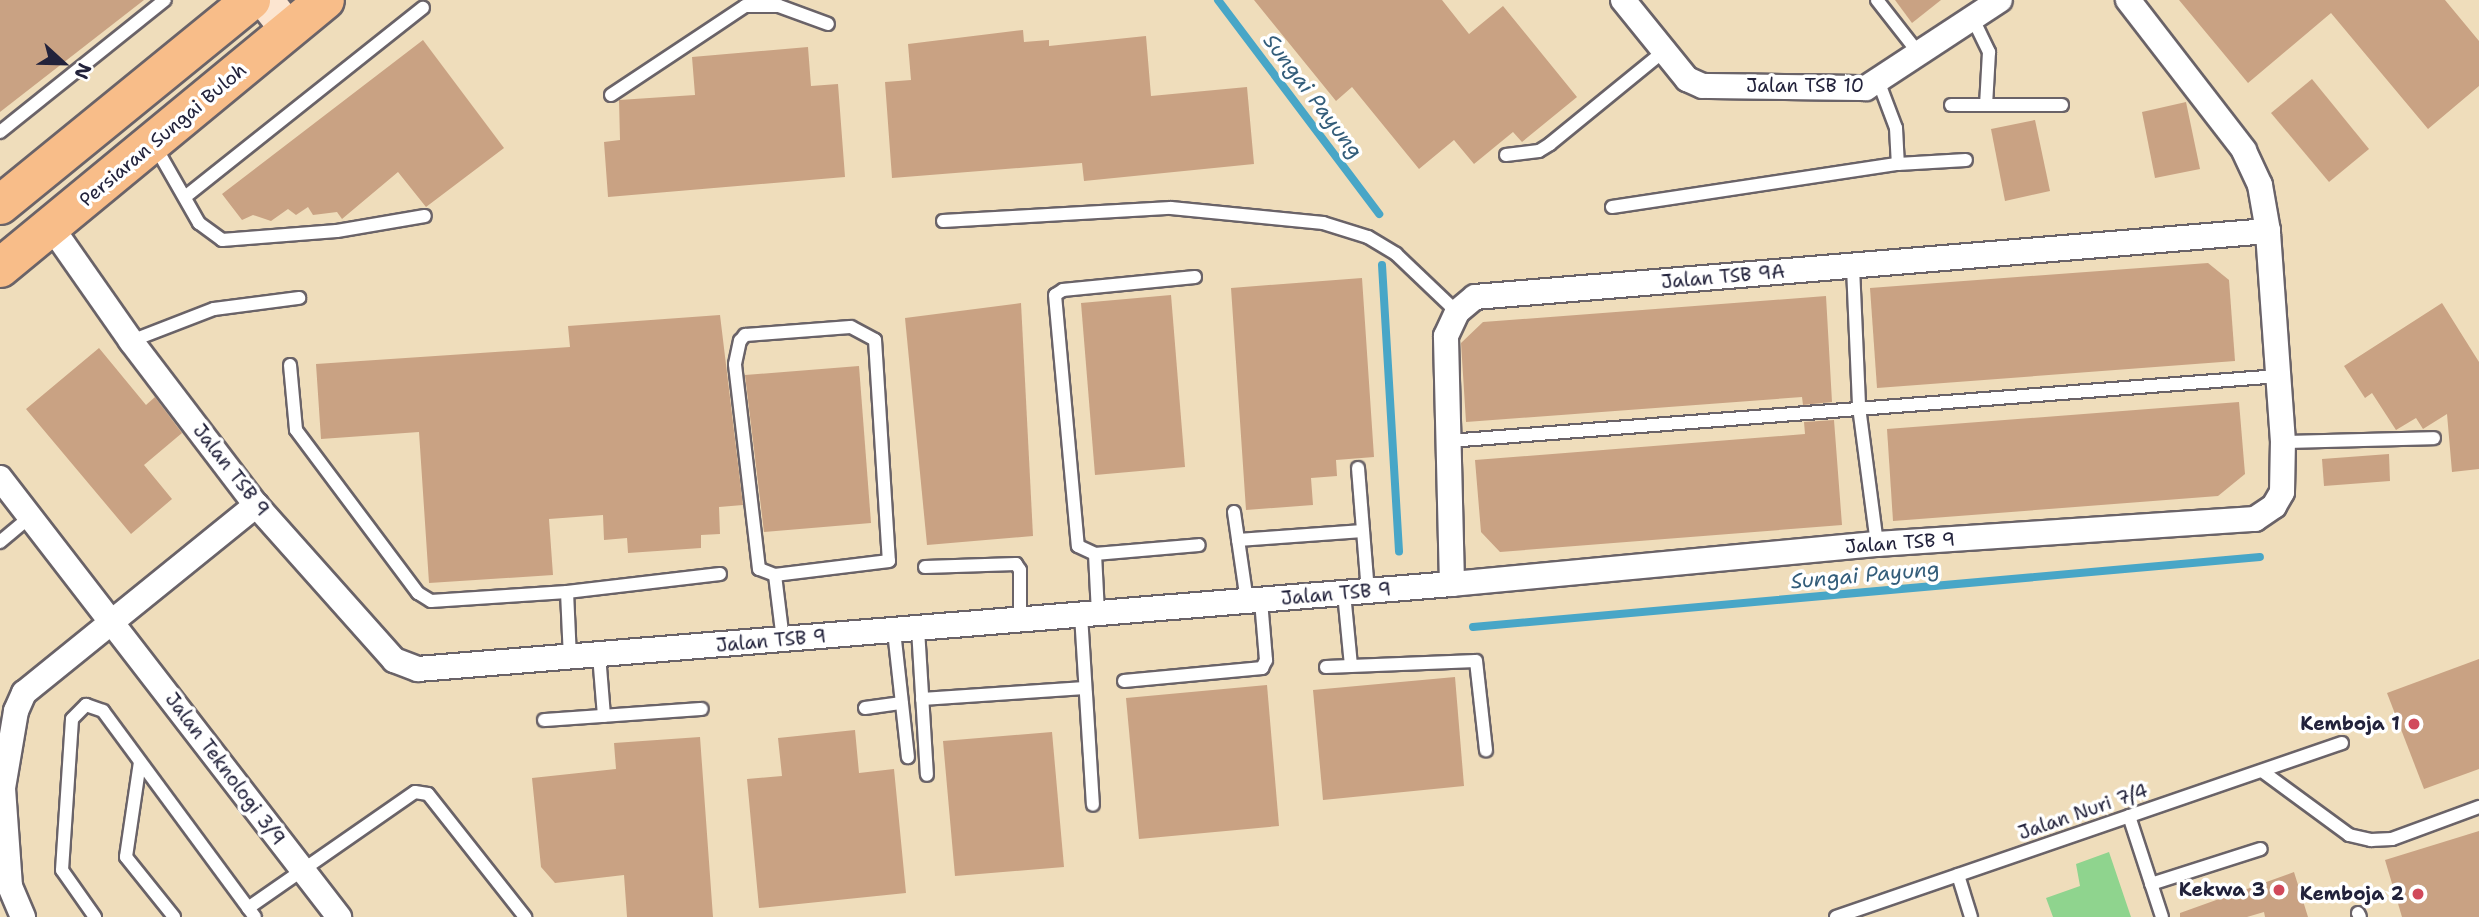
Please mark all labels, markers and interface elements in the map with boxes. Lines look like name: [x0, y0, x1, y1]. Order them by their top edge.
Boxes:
north arrow: [28, 28, 98, 98]
water label: Sungai Payung: [1258, 29, 1368, 163]
text: N: [69, 59, 97, 83]
street label: Persiaran Sungai Buloh: [75, 59, 251, 211]
street label: Jalan TSB 10: [1746, 75, 1864, 97]
street label: Jalan TSB 9A: [1660, 260, 1786, 294]
street label: Jalan TSB 9: [188, 419, 274, 521]
street label: Jalan TSB 9: [1844, 528, 1956, 558]
water label: Sungai Payung: [1789, 556, 1941, 594]
street label: Jalan TSB 9: [1280, 578, 1392, 610]
street label: Jalan TSB 9: [715, 625, 827, 657]
street label: Jalan Teknologi 3/9: [160, 688, 290, 850]
place label: Kemboja 1: [2300, 713, 2400, 735]
marker: Kemboja 1: [2406, 716, 2422, 732]
street label: Jalan Nuri 7/4: [2015, 779, 2151, 845]
place label: Kekwa 3: [2179, 879, 2265, 901]
marker: Kekwa 3: [2271, 882, 2287, 898]
place label: Kemboja 2: [2300, 883, 2404, 905]
marker: Kemboja 2: [2410, 886, 2426, 902]

